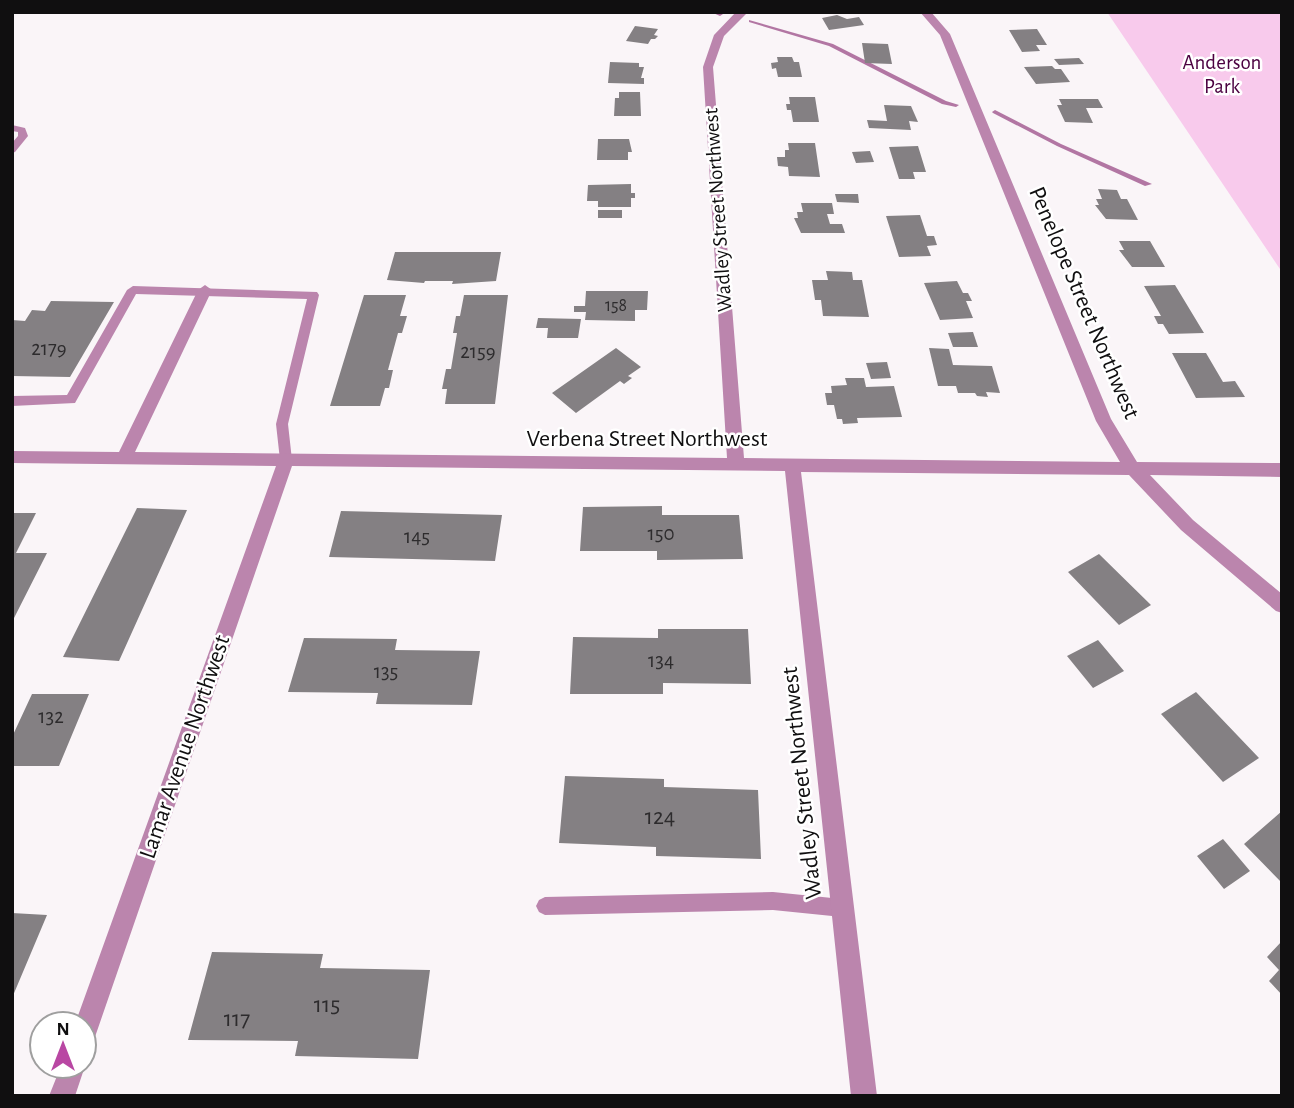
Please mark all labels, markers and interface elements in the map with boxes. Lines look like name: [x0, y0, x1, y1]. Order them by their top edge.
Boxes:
park label: Anderson Park: [1183, 52, 1261, 97]
street label: Wadley Street Northwest: [700, 107, 736, 313]
street label: Penelope Street Northwest: [1024, 183, 1144, 423]
house number: 158: [605, 297, 627, 315]
house number: 2179: [31, 338, 67, 359]
house number: 2159: [460, 341, 496, 362]
street label: Verbena Street Northwest: [527, 427, 768, 451]
house number: 150: [647, 523, 675, 544]
house number: 145: [404, 526, 430, 547]
street label: Lamar Avenue Northwest: [135, 632, 235, 862]
house number: 134: [648, 650, 674, 671]
house number: 135: [374, 661, 398, 682]
street label: Wadley Street Northwest: [778, 665, 826, 900]
house number: 132: [38, 706, 64, 727]
house number: 124: [645, 805, 675, 829]
house number: 115: [314, 993, 340, 1017]
house number: 117: [224, 1007, 250, 1031]
north arrow: [28, 1010, 98, 1080]
text: N: [56, 1020, 70, 1039]

